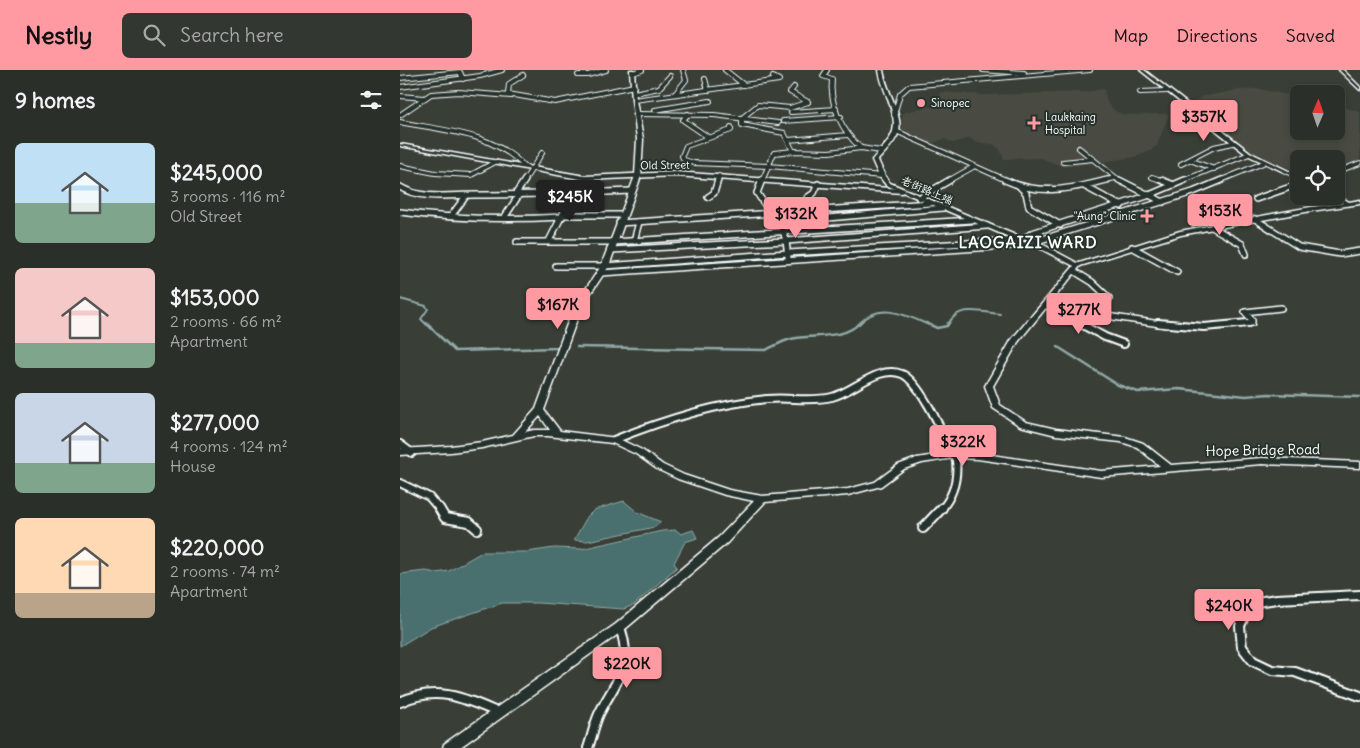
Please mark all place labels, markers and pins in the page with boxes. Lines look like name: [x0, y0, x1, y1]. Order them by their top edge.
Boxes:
place label: Sinopec: [931, 96, 970, 110]
marker: Sinopec: [915, 97, 927, 109]
pin: $357K: [1169, 100, 1239, 142]
place label: Laukkaing Hospital: [1045, 110, 1096, 137]
marker: Laukkaing Hospital: [1027, 116, 1041, 130]
pin: $245K: [535, 180, 605, 222]
pin: $153K: [1185, 194, 1255, 236]
pin: $132K: [761, 196, 831, 239]
place label: "Aung" Clinic: [1074, 209, 1136, 223]
marker: "Aung" Clinic: [1140, 209, 1154, 223]
pin: $167K: [523, 288, 593, 330]
pin: $277K: [1044, 292, 1114, 335]
pin: $322K: [928, 424, 998, 467]
pin: $240K: [1194, 588, 1264, 631]
pin: $220K: [592, 646, 662, 689]

